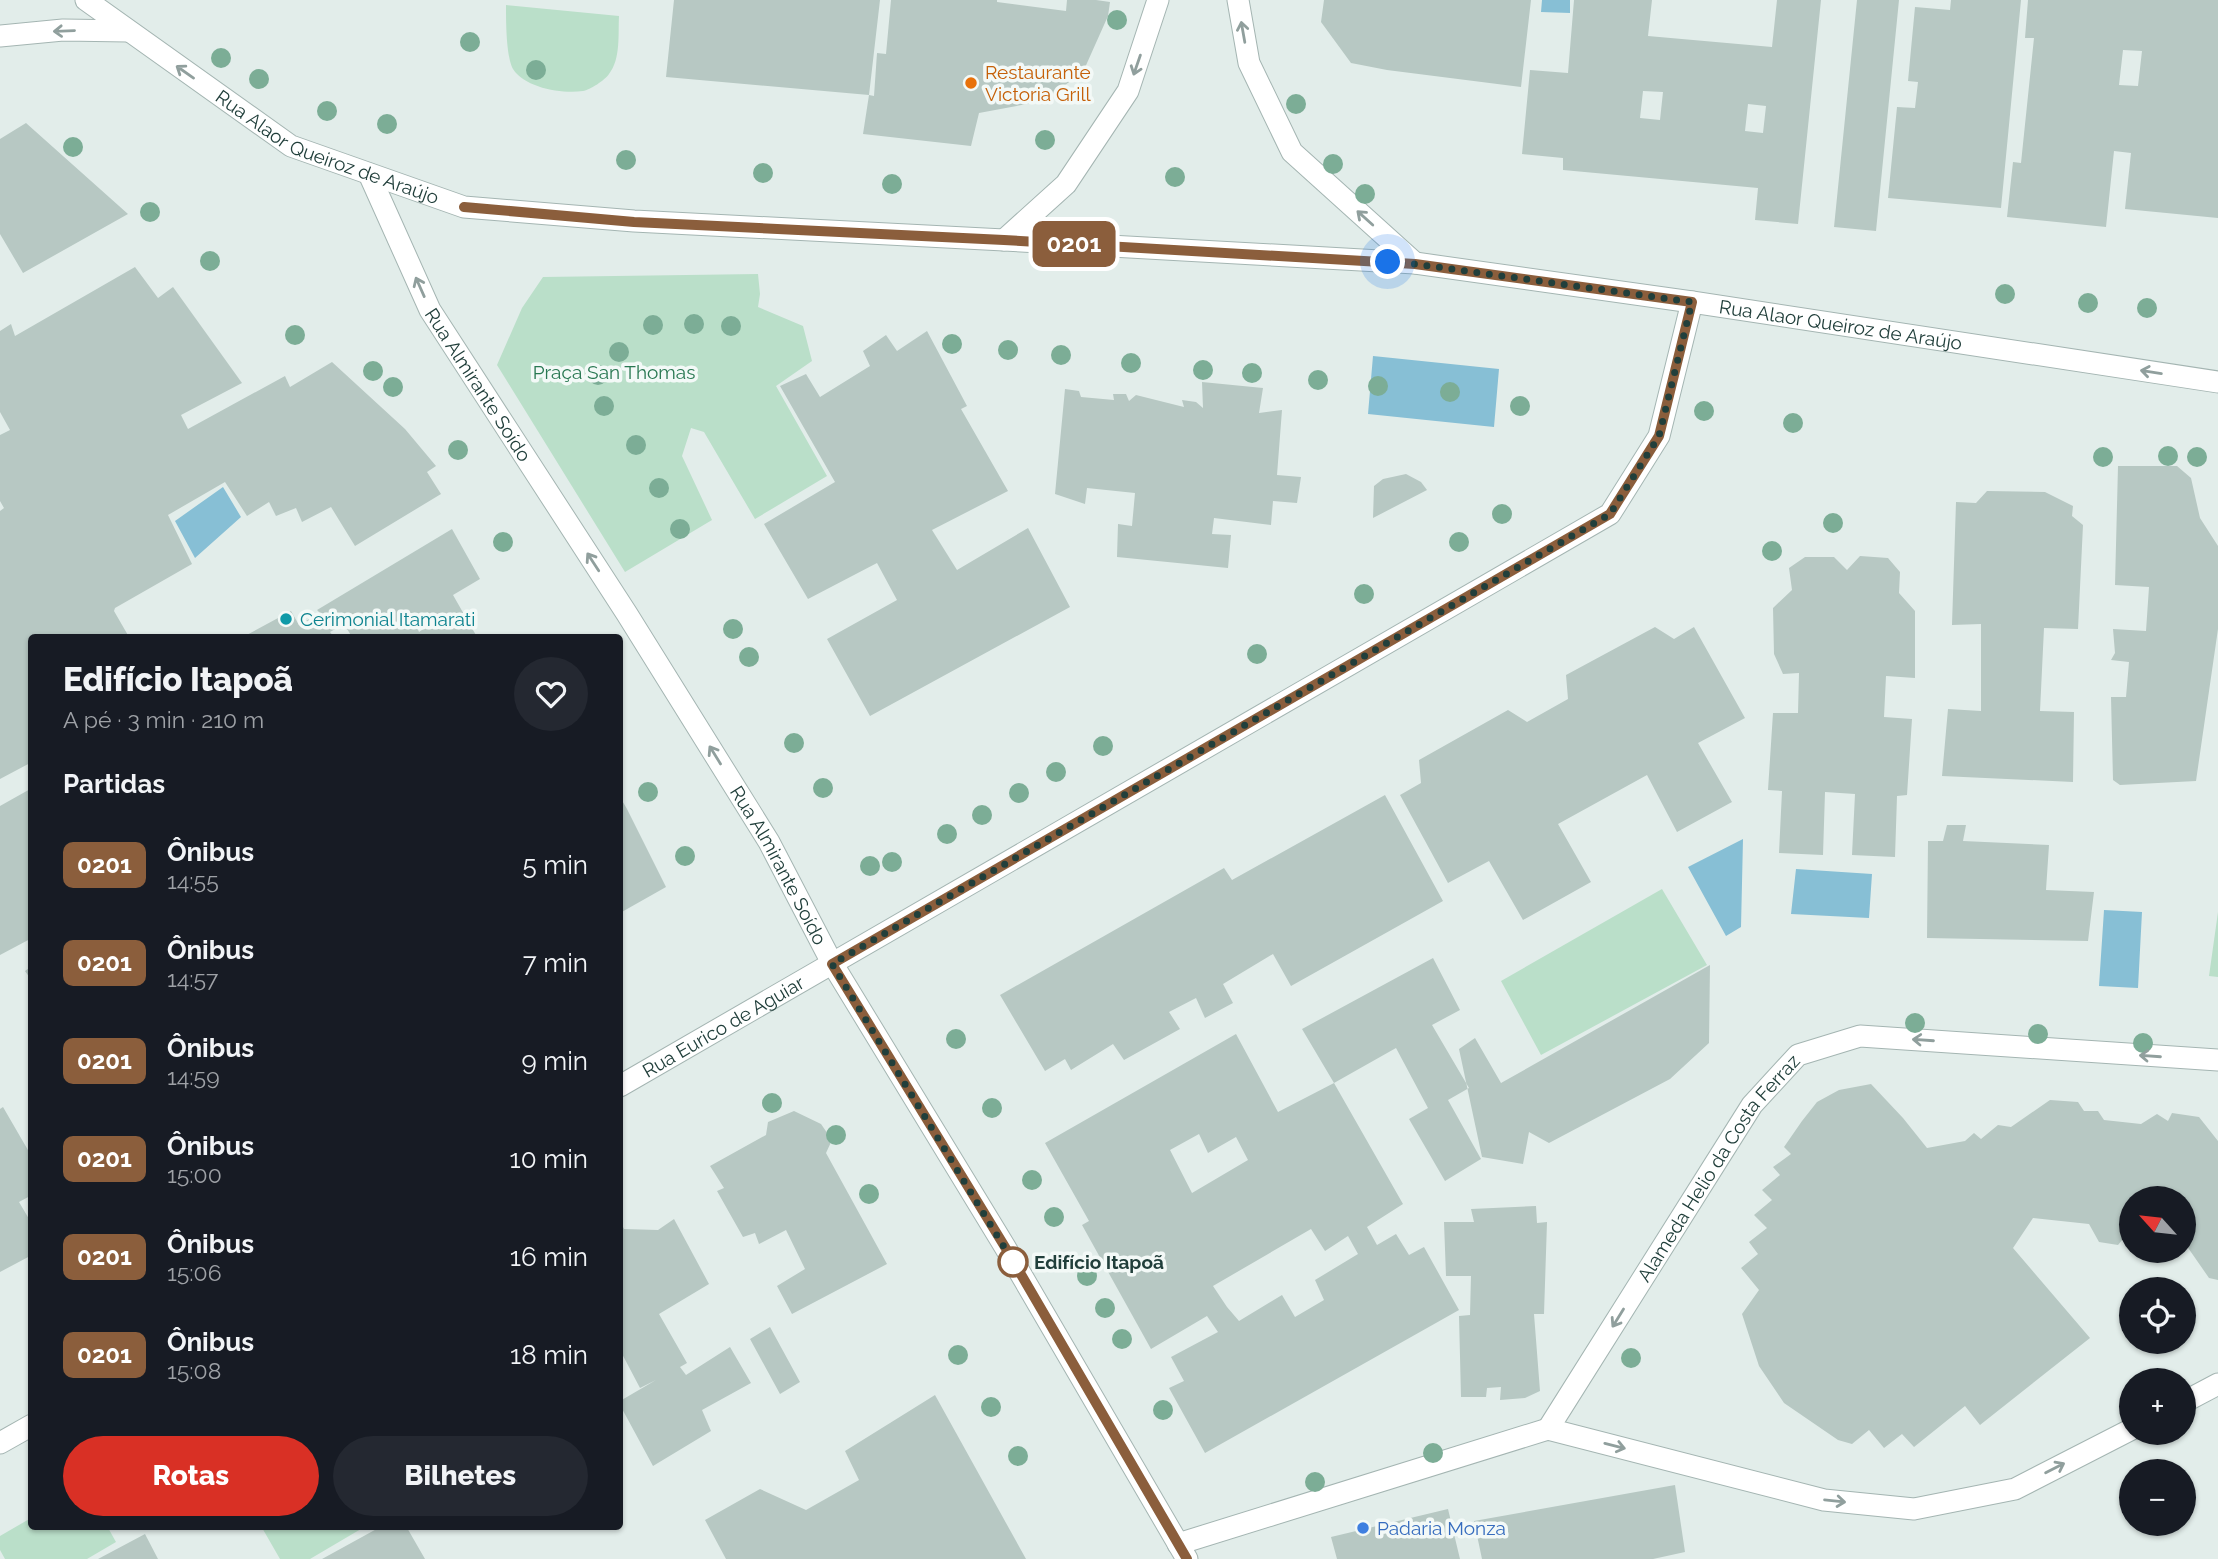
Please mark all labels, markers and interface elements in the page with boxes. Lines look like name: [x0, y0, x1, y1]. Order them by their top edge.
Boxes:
one-way arrow: [1236, 22, 1249, 44]
one-way arrow: [52, 24, 75, 37]
one-way arrow: [1129, 53, 1142, 75]
place label: Restaurante Victoria Grill: [985, 61, 1092, 105]
one-way arrow: [176, 65, 195, 79]
marker: Restaurante Victoria Grill: [963, 75, 979, 91]
street label: Rua Alaor Queiroz de Araújo: [212, 85, 442, 208]
one-way arrow: [1356, 210, 1374, 226]
line badge: 0201: [1025, 221, 1123, 267]
text: 0201: [1047, 229, 1101, 258]
your location: [1370, 244, 1405, 279]
one-way arrow: [413, 277, 426, 298]
street label: Rua Alaor Queiroz de Araújo: [1718, 295, 1964, 354]
street label: Rua Almirante Soído: [421, 304, 536, 465]
park label: Praça San Thomas: [533, 361, 695, 383]
one-way arrow: [2140, 365, 2162, 378]
one-way arrow: [586, 553, 601, 572]
place label: Cerimonial Itamarati: [300, 608, 475, 630]
marker: Cerimonial Itamarati: [278, 611, 294, 627]
button: heart: [514, 657, 588, 731]
text: Edifício Itapoã: [63, 660, 293, 699]
text: A pé · 3 min · 210 m: [63, 706, 264, 733]
one-way arrow: [707, 745, 721, 765]
text: Partidas: [63, 769, 165, 799]
street label: Rua Almirante Soído: [726, 782, 831, 948]
text: Ônibus: [167, 837, 254, 867]
text: 0201: [77, 850, 132, 879]
text: 5 min: [522, 850, 588, 880]
text: 14:55: [167, 867, 219, 894]
text: Ônibus: [167, 935, 254, 965]
text: 0201: [77, 948, 132, 977]
text: 7 min: [523, 948, 588, 978]
text: 14:57: [167, 965, 218, 992]
street label: Rua Eurico de Aguiar: [638, 971, 808, 1082]
text: Ônibus: [167, 1033, 254, 1063]
one-way arrow: [1912, 1033, 1935, 1046]
text: 0201: [77, 1046, 132, 1075]
text: 9 min: [521, 1046, 588, 1076]
one-way arrow: [2139, 1049, 2162, 1062]
street label: Alameda Helio da Costa Ferraz: [1633, 1050, 1804, 1286]
text: 14:59: [167, 1063, 220, 1090]
text: Ônibus: [167, 1131, 254, 1161]
text: 0201: [77, 1144, 132, 1173]
text: 10 min: [510, 1144, 588, 1174]
text: 15:00: [167, 1161, 222, 1188]
north arrow: [2119, 1186, 2196, 1264]
map controls: [2119, 1186, 2196, 1536]
text: Ônibus: [167, 1229, 254, 1259]
text: 0201: [77, 1242, 132, 1271]
text: 16 min: [510, 1242, 588, 1272]
marker: Edifício Itapoã: [998, 1247, 1028, 1277]
place label: Edifício Itapoã: [1034, 1251, 1164, 1273]
text: 15:06: [167, 1259, 222, 1286]
button: locate: [2119, 1277, 2196, 1354]
one-way arrow: [1611, 1308, 1625, 1328]
text: Ônibus: [167, 1327, 254, 1357]
text: 0201: [77, 1340, 132, 1369]
text: 18 min: [510, 1340, 588, 1370]
text: 15:08: [167, 1357, 221, 1384]
button: +: [2119, 1368, 2196, 1445]
button: Rotas: [63, 1436, 319, 1516]
button: Bilhetes: [333, 1436, 588, 1516]
one-way arrow: [1603, 1440, 1625, 1453]
button: −: [2119, 1459, 2196, 1536]
one-way arrow: [2044, 1461, 2065, 1475]
one-way arrow: [1823, 1494, 1846, 1507]
place label: Padaria Monza: [1377, 1517, 1506, 1539]
marker: Padaria Monza: [1355, 1520, 1371, 1536]

